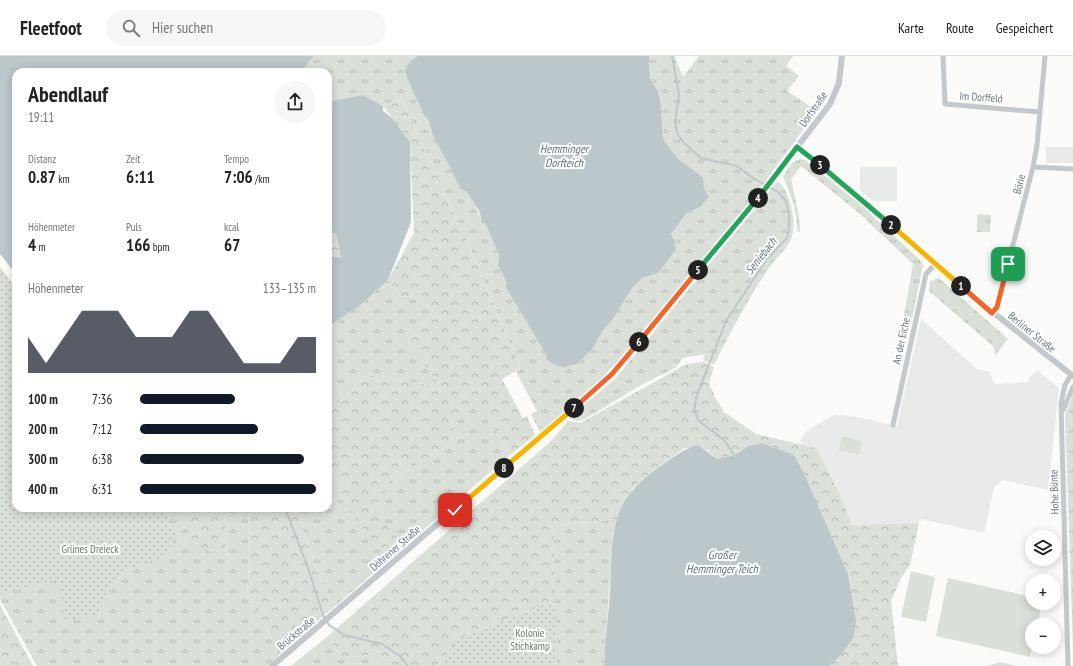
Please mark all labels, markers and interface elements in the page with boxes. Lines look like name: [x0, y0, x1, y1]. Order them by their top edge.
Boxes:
search box: [106, 10, 386, 46]
text: Fleetfoot: [20, 16, 82, 40]
icon: search: [120, 17, 142, 39]
text: Hier suchen: [152, 18, 213, 37]
text: Karte: [898, 19, 924, 37]
text: Route: [946, 19, 974, 37]
text: Gespeichert: [996, 19, 1053, 37]
text: Abendlauf: [28, 80, 108, 108]
button: share: [274, 81, 316, 123]
street label: Dorfstraße: [796, 88, 831, 130]
street label: Im Dorffeld: [959, 89, 1003, 105]
text: 19:11: [28, 109, 54, 126]
water label: Hemminger Dorfteich: [540, 141, 590, 170]
text: Distanz: [28, 152, 56, 166]
text: Zeit: [126, 152, 140, 166]
text: Tempo: [224, 152, 249, 166]
pin: 3: [810, 155, 830, 175]
text: 3: [817, 158, 823, 172]
text: 0.87: [28, 166, 56, 188]
text: 6:11: [126, 166, 155, 188]
text: 7:06: [224, 166, 253, 188]
text: km: [56, 172, 70, 186]
text: /km: [253, 172, 270, 186]
street label: Börie: [1010, 172, 1028, 195]
pin: 4: [748, 188, 768, 208]
text: 4: [755, 191, 761, 205]
pin: 2: [881, 215, 901, 235]
text: 2: [888, 218, 894, 232]
text: Höhenmeter: [28, 220, 75, 234]
text: Puls: [126, 220, 142, 234]
text: kcal: [224, 220, 239, 234]
text: 4: [28, 234, 36, 256]
text: 166: [126, 234, 150, 256]
text: 67: [224, 234, 240, 256]
water label: Seniebach: [742, 234, 780, 277]
text: m: [36, 240, 46, 254]
text: bpm: [150, 240, 169, 254]
pin: [991, 247, 1025, 281]
icon: arrive: [997, 253, 1019, 275]
pin: 5: [688, 260, 708, 280]
text: 5: [695, 263, 701, 277]
pin: 1: [951, 276, 971, 296]
text: 1: [958, 279, 964, 293]
text: Höhenmeter: [28, 280, 84, 297]
text: 133–135 m: [263, 280, 316, 297]
street label: Berliner Straße: [1005, 308, 1059, 356]
street label: An der Eiche: [889, 316, 913, 366]
pin: 6: [629, 332, 649, 352]
text: 6: [636, 335, 642, 349]
text: 100 m: [28, 391, 58, 408]
text: 7:36: [92, 391, 112, 408]
pin: 7: [564, 398, 584, 418]
text: 7: [571, 401, 577, 415]
text: 200 m: [28, 421, 58, 438]
text: 7:12: [92, 421, 112, 438]
text: 300 m: [28, 451, 58, 468]
text: 6:38: [92, 451, 112, 468]
pin: 8: [494, 458, 514, 478]
text: 8: [501, 461, 507, 475]
street label: Hohe Bünte: [1046, 469, 1062, 515]
text: 400 m: [28, 481, 58, 498]
text: 6:31: [92, 481, 112, 498]
pin: [438, 493, 472, 527]
icon: check: [444, 499, 466, 521]
street label: Döhrener Straße: [367, 522, 424, 574]
map controls: [1025, 530, 1061, 654]
button: layers: [1025, 530, 1061, 566]
park label: Grünes Dreieck: [62, 542, 119, 556]
water label: Großer Hemminger Teich: [686, 547, 759, 576]
button: +: [1025, 574, 1061, 610]
street label: Brückstraße: [274, 613, 318, 653]
button: −: [1025, 618, 1061, 654]
park label: Kolonie Stichkamp: [510, 626, 550, 653]

